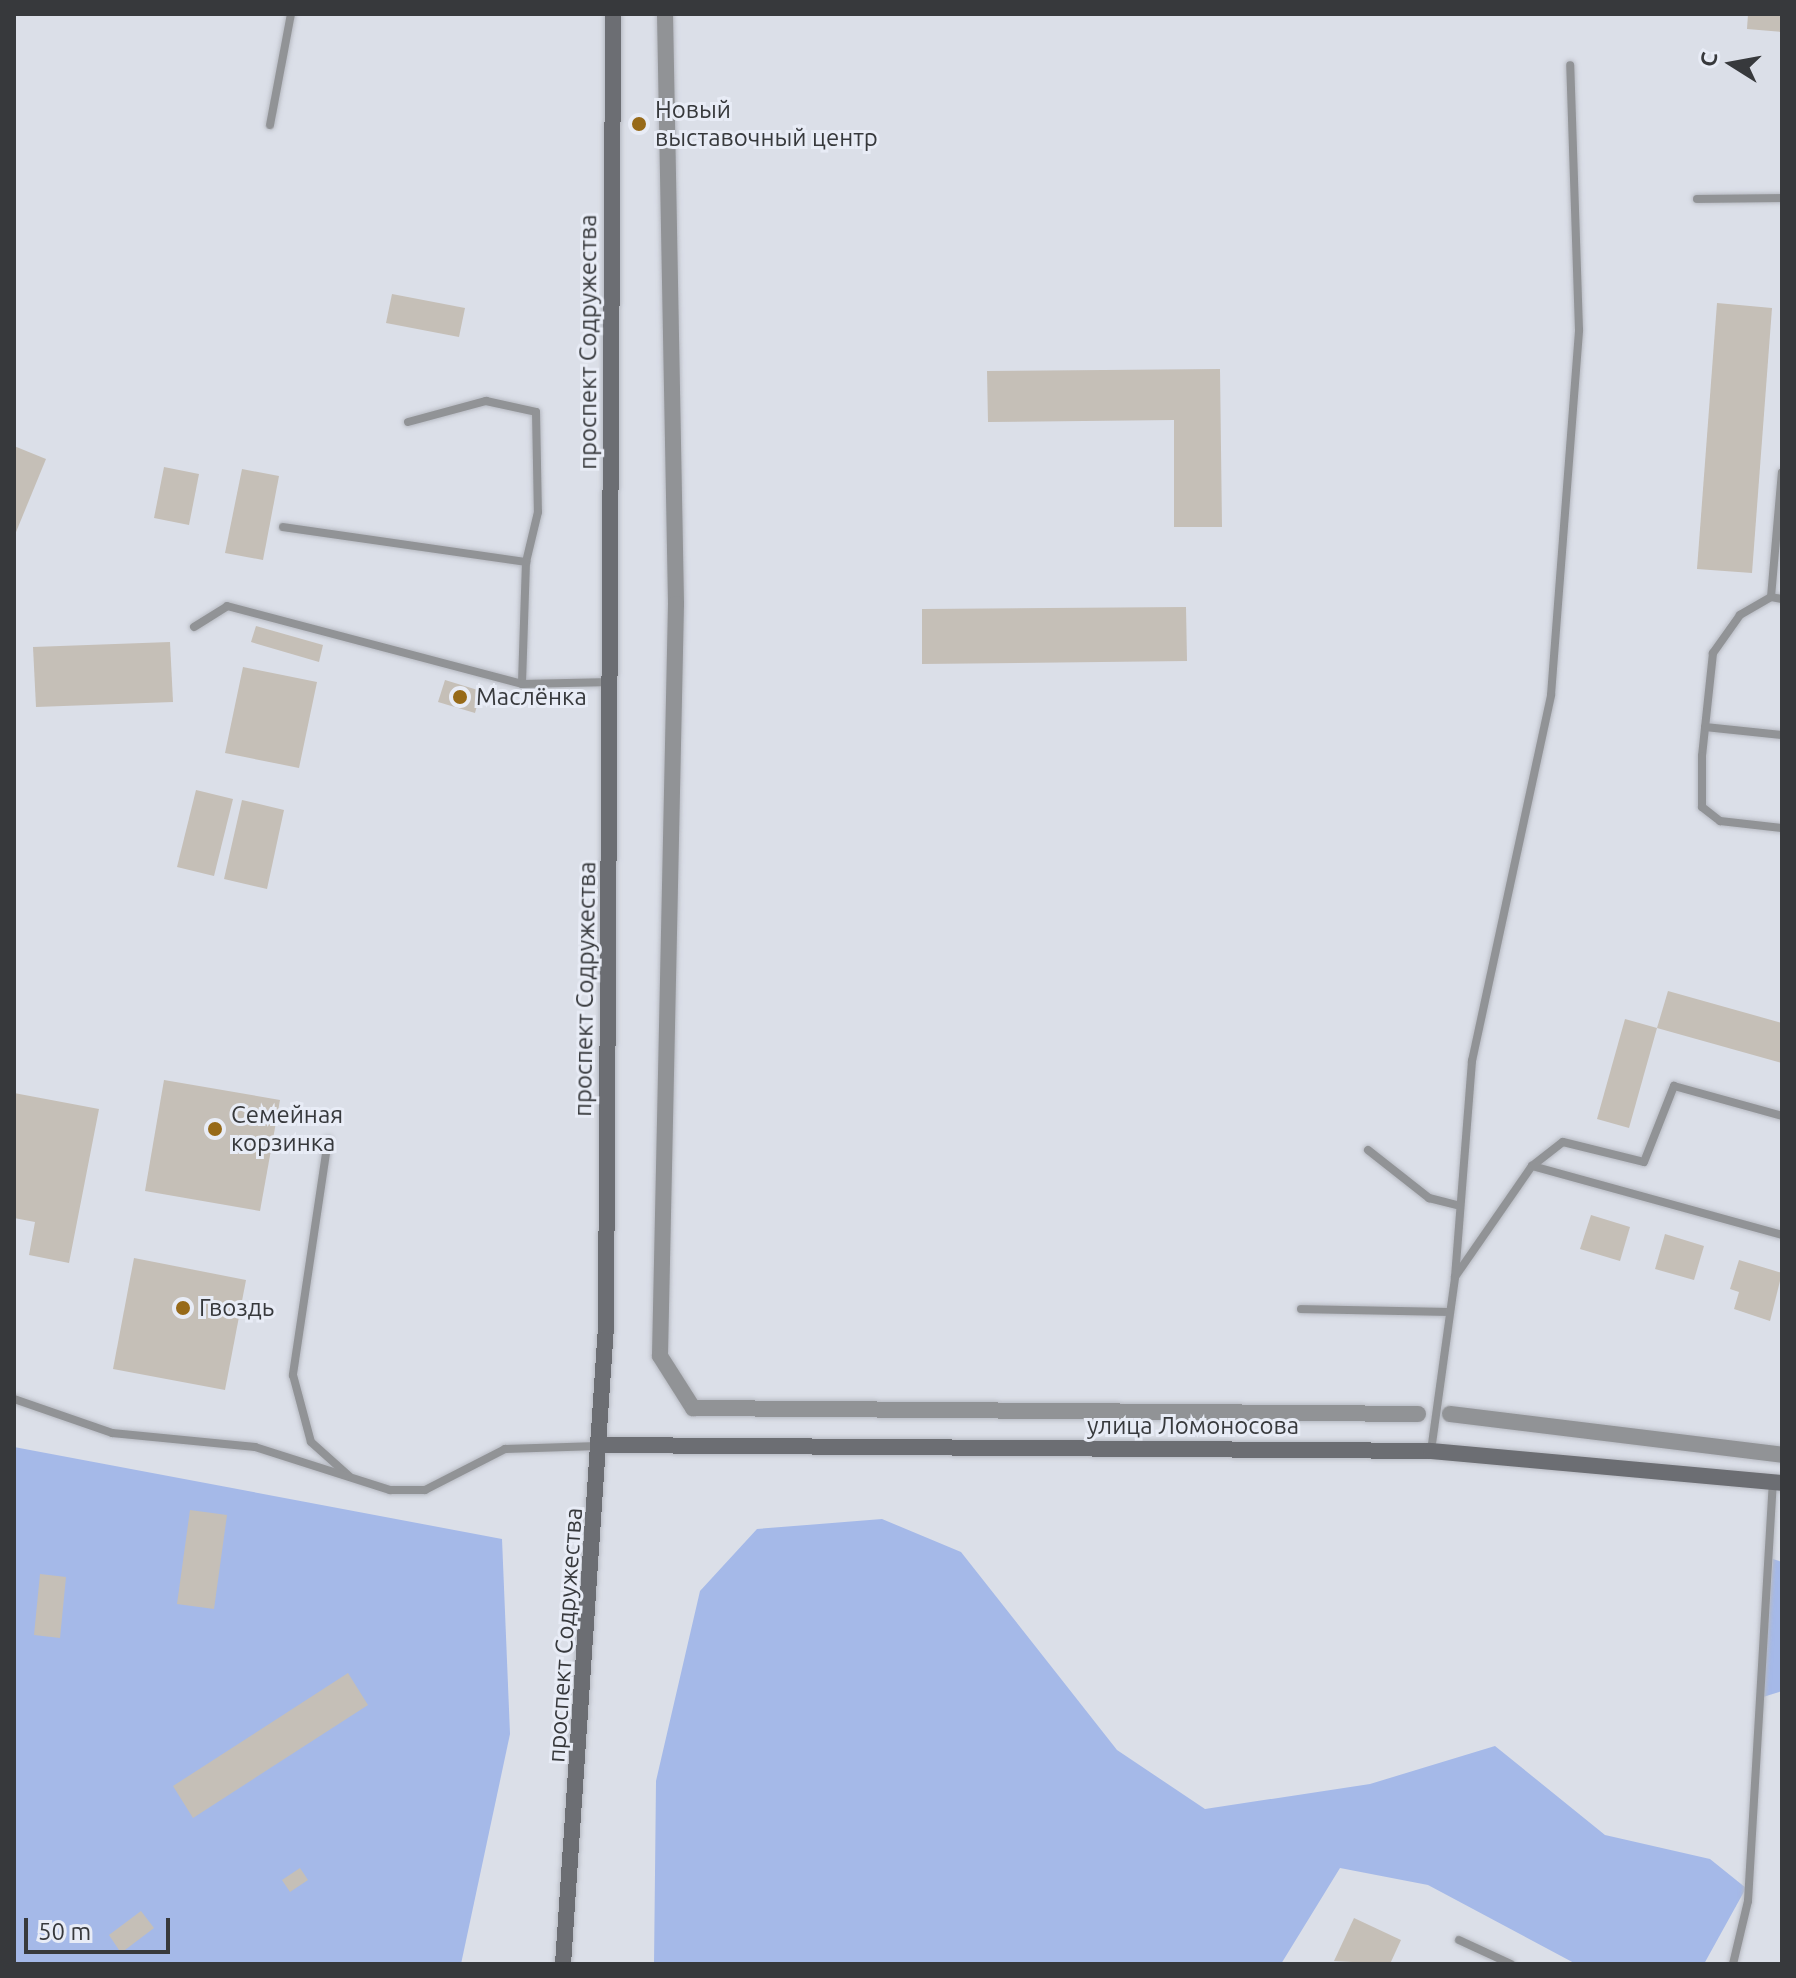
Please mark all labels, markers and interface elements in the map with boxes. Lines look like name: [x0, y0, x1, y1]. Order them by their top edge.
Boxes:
north arrow: [1692, 24, 1772, 104]
text: С: [1694, 50, 1722, 69]
place label: Новый выставочный центр: [655, 96, 878, 152]
marker: Новый выставочный центр: [630, 115, 648, 133]
street label: проспект Содружества: [574, 214, 602, 470]
place label: Маслёнка: [476, 683, 587, 711]
marker: Маслёнка: [451, 688, 469, 706]
street label: проспект Содружества: [568, 861, 602, 1117]
place label: Семейная корзинка: [231, 1101, 343, 1157]
marker: Семейная корзинка: [206, 1120, 224, 1138]
place label: Гвоздь: [199, 1294, 274, 1322]
marker: Гвоздь: [174, 1299, 192, 1317]
street label: улица Ломоносова: [1087, 1412, 1299, 1440]
street label: проспект Содружества: [542, 1507, 588, 1763]
scale bar: [28, 1902, 174, 1952]
text: 50 m: [38, 1918, 91, 1945]

